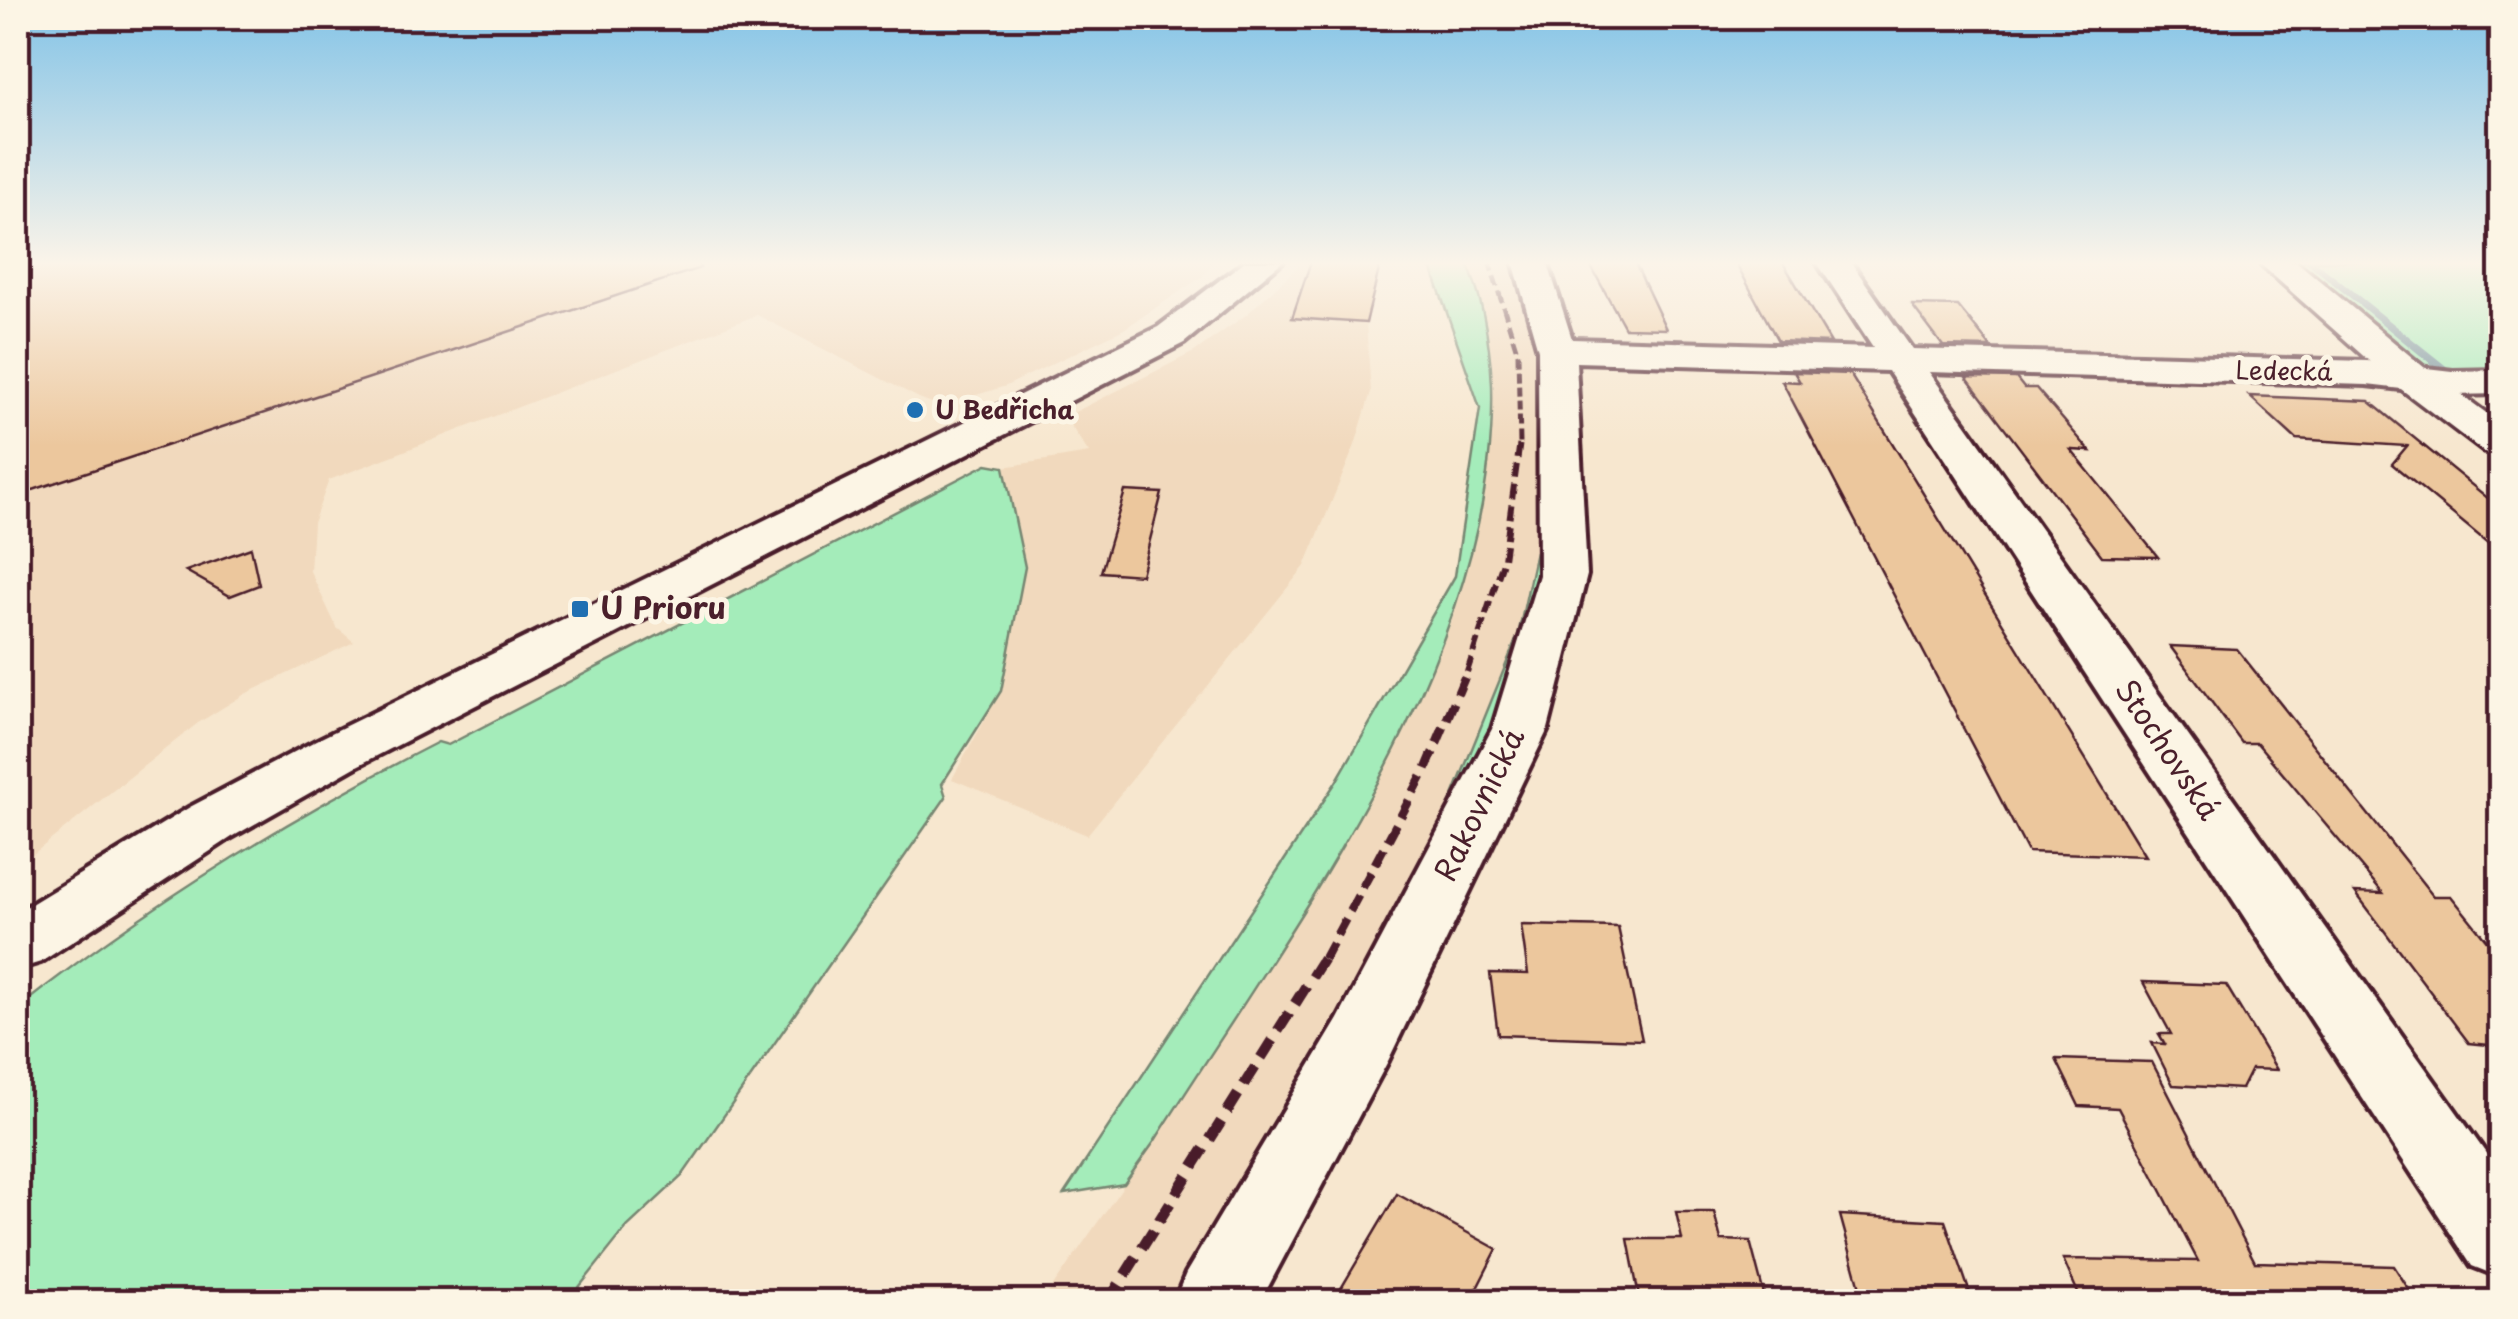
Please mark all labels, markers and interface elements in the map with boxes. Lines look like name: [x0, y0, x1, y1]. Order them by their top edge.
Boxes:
street label: Ledecká: [2235, 350, 2333, 390]
place label: U Bedřicha: [935, 390, 1074, 428]
marker: U Bedřicha: [904, 399, 926, 421]
place label: U Prioru: [600, 584, 726, 629]
marker: U Prioru: [569, 598, 591, 620]
street label: Stochovská: [2105, 669, 2233, 828]
street label: Rakovnická: [1421, 720, 1534, 888]

